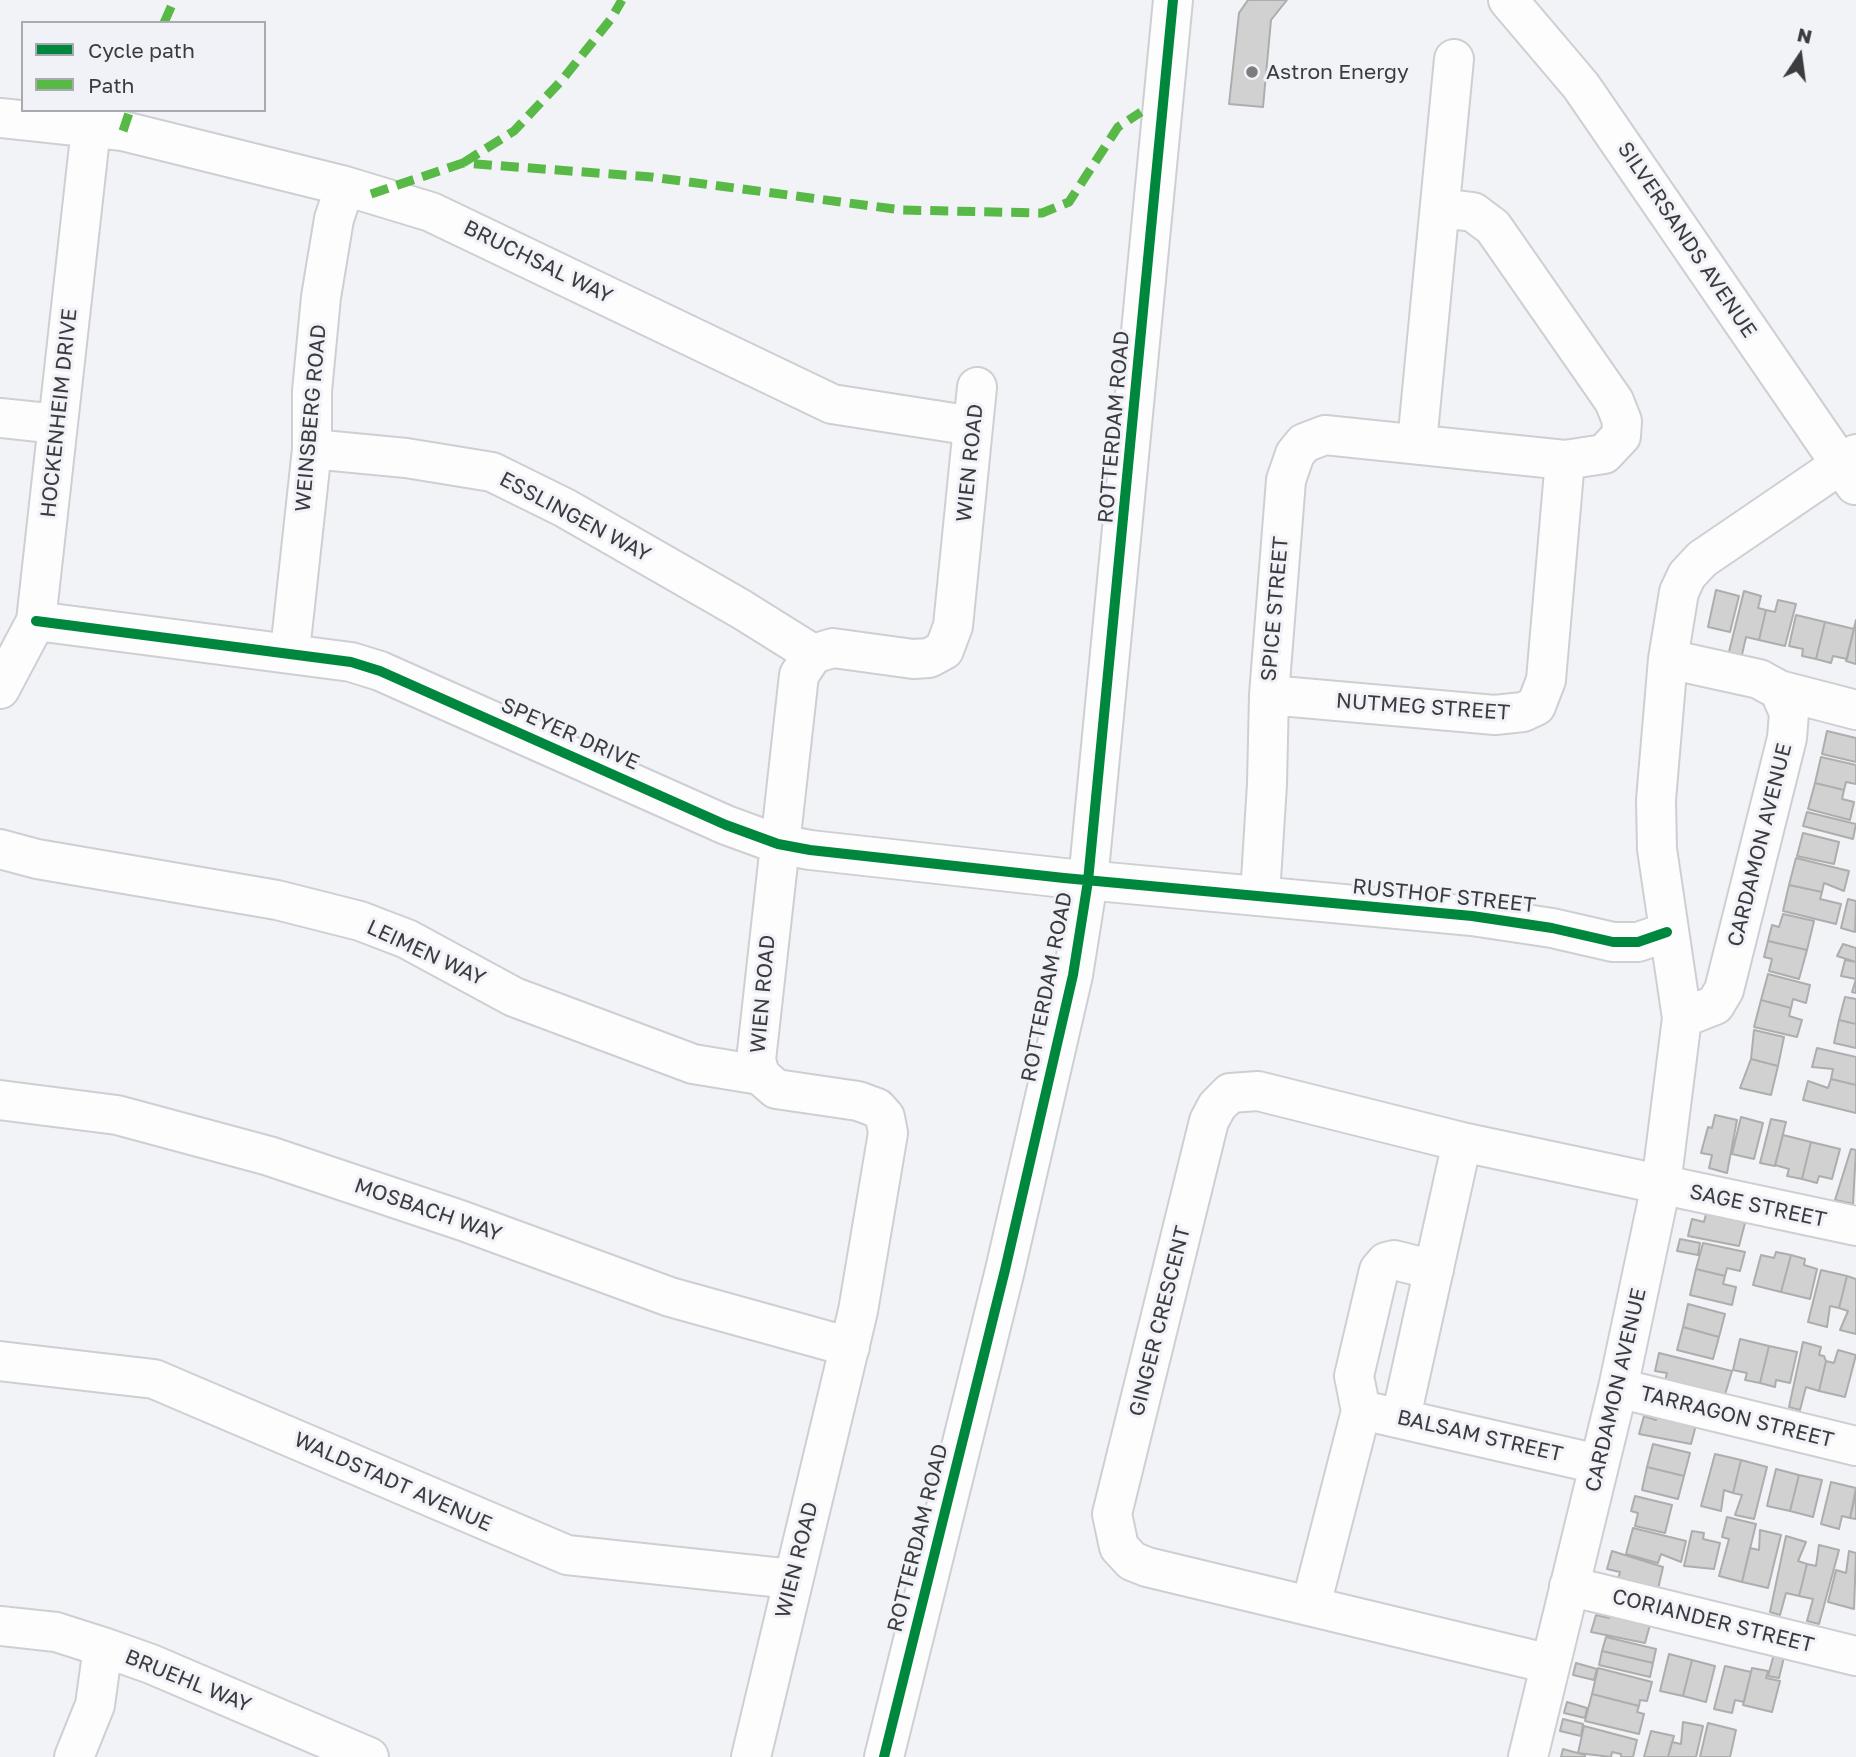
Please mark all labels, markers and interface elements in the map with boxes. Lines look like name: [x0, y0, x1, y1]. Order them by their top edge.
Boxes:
legend: [21, 21, 266, 112]
north arrow: [1765, 21, 1835, 91]
text: N: [1795, 22, 1814, 48]
text: Cycle path: [88, 37, 195, 63]
place label: Astron Energy: [1266, 59, 1409, 85]
marker: Astron Energy: [1244, 64, 1260, 80]
text: Path: [88, 72, 135, 98]
street label: SILVERSANDS AVENUE: [1612, 137, 1762, 343]
street label: BRUCHSAL WAY: [459, 215, 617, 309]
street label: HOCKENHEIM DRIVE: [35, 307, 83, 519]
street label: WEINSBERG ROAD: [290, 323, 332, 513]
street label: ROTTERDAM ROAD: [1093, 330, 1135, 524]
street label: WIEN ROAD: [951, 403, 989, 523]
street label: ESSLINGEN WAY: [495, 467, 655, 567]
street label: SPICE STREET: [1256, 535, 1294, 683]
street label: NUTMEG STREET: [1335, 688, 1511, 726]
street label: SPEYER DRIVE: [497, 692, 643, 776]
street label: CARDAMON AVENUE: [1723, 741, 1797, 949]
street label: RUSTHOF STREET: [1351, 874, 1537, 918]
street label: ROTTERDAM ROAD: [1016, 890, 1078, 1084]
street label: LEIMEN WAY: [363, 915, 489, 991]
street label: WIEN ROAD: [745, 934, 781, 1054]
street label: MOSBACH WAY: [351, 1173, 505, 1247]
street label: SAGE STREET: [1687, 1179, 1829, 1233]
street label: GINGER CRESCENT: [1124, 1223, 1196, 1419]
street label: CARDAMON AVENUE: [1580, 1286, 1652, 1494]
street label: TARRAGON STREET: [1638, 1381, 1836, 1453]
street label: BALSAM STREET: [1395, 1405, 1565, 1467]
street label: WALDSTADT AVENUE: [290, 1427, 496, 1537]
street label: ROTTERDAM ROAD: [882, 1441, 954, 1635]
street label: WIEN ROAD: [770, 1499, 824, 1621]
street label: CORIANDER STREET: [1609, 1584, 1817, 1658]
street label: BRUEHL WAY: [121, 1644, 255, 1718]

